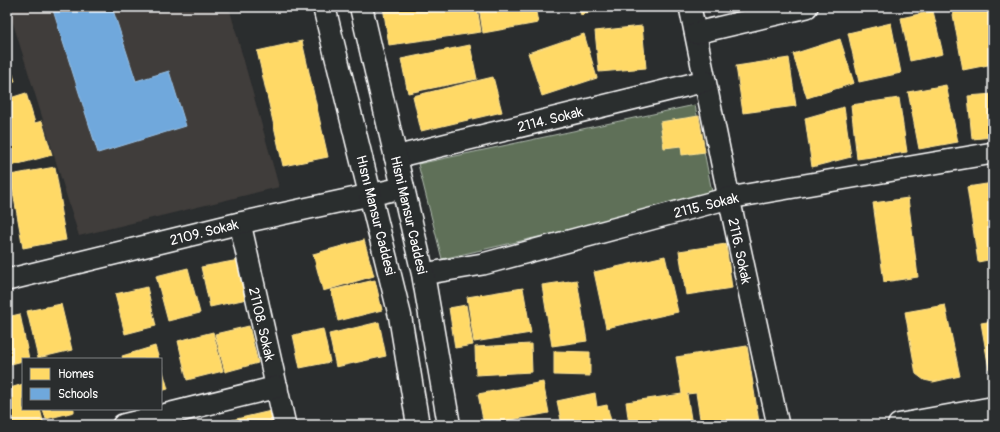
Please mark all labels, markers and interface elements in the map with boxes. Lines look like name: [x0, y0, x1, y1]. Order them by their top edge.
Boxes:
street label: 2114. Sokak: [516, 103, 585, 136]
street label: Hısnı Mansur Caddesi: [352, 153, 399, 277]
street label: Hisni Mansur Caddesi: [387, 154, 430, 276]
street label: 2115. Sokak: [672, 189, 741, 222]
street label: 2109. Sokak: [168, 216, 240, 249]
street label: 2116. Sokak: [724, 217, 755, 286]
street label: 21108. Sokak: [245, 285, 278, 363]
legend: [22, 358, 162, 410]
text: Homes: [58, 367, 94, 382]
text: Schools: [58, 387, 98, 402]

